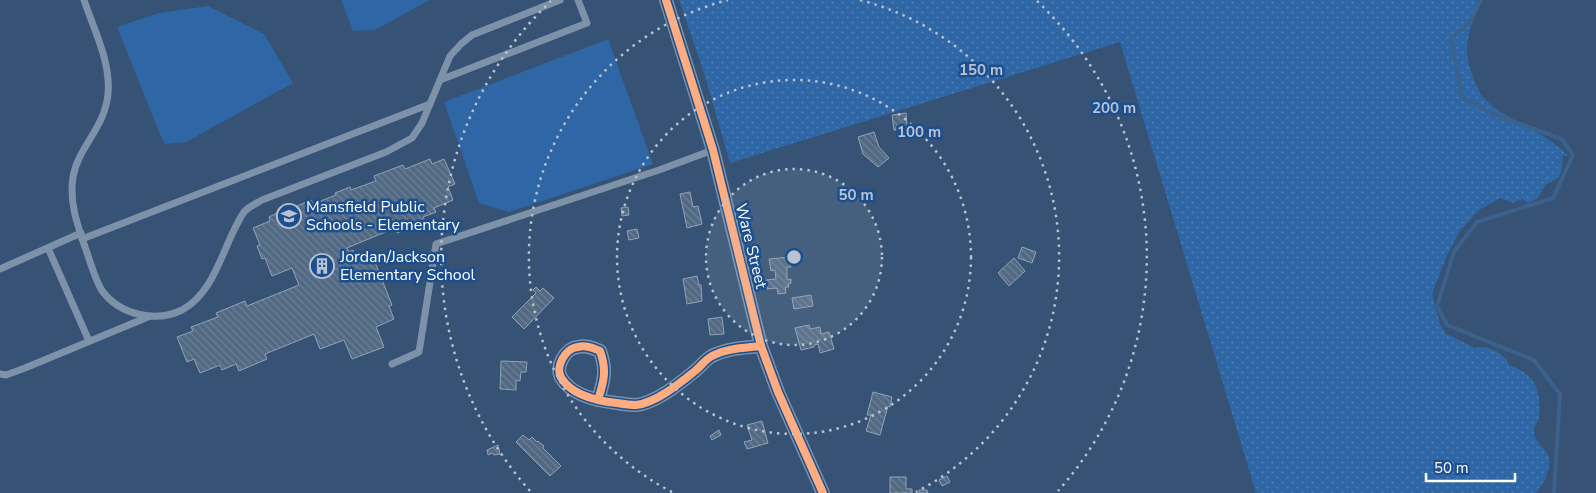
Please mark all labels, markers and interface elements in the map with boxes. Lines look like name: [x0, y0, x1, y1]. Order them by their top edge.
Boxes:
text: 150 m: [959, 60, 1003, 80]
text: 200 m: [1092, 98, 1136, 118]
text: 100 m: [897, 122, 941, 142]
text: 50 m: [838, 185, 874, 205]
place label: Mansfield Public Schools - Elementary: [306, 196, 461, 236]
street label: Ware Street: [730, 201, 772, 291]
school or university icon: Mansfield Public Schools - Elementary: [276, 203, 302, 229]
place label: Jordan/Jackson Elementary School: [339, 246, 476, 286]
centre of rings: [785, 248, 803, 266]
building icon: Jordan/Jackson Elementary School: [309, 253, 335, 279]
scale bar: [1426, 450, 1515, 482]
text: 50 m: [1434, 458, 1469, 478]

